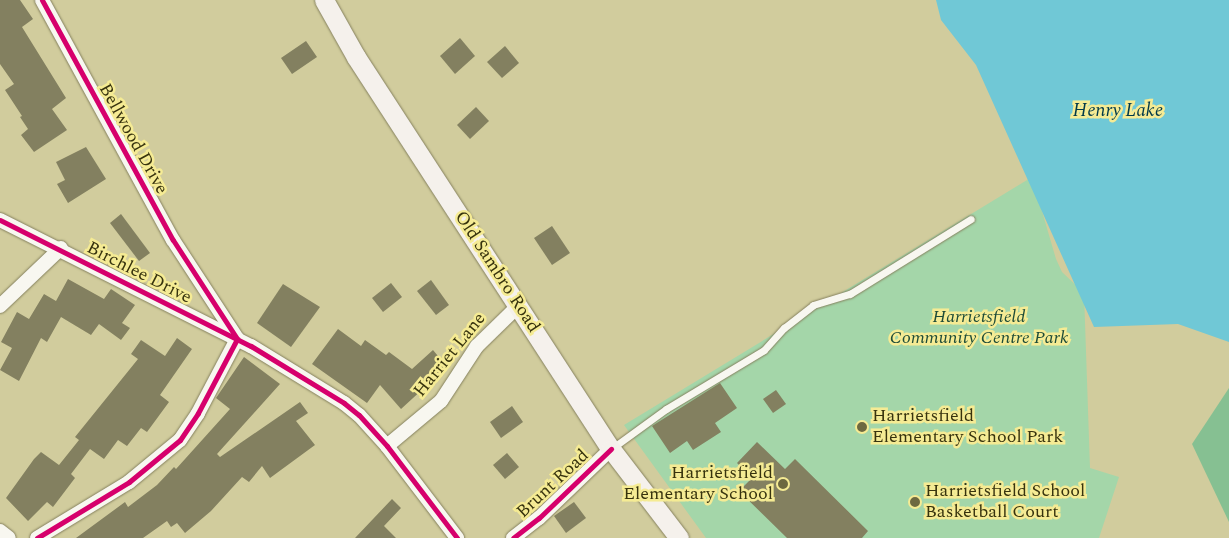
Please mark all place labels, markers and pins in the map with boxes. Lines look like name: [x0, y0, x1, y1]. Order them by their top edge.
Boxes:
place label: Harrietsfield Elementary School Park: [872, 406, 1063, 448]
marker: Harrietsfield Elementary School Park: [856, 421, 868, 433]
place label: Harrietsfield Elementary School: [623, 463, 773, 506]
marker: Harrietsfield Elementary School: [777, 478, 789, 490]
place label: Harrietsfield School Basketball Court: [925, 481, 1085, 524]
marker: Harrietsfield School Basketball Court: [909, 496, 921, 508]

